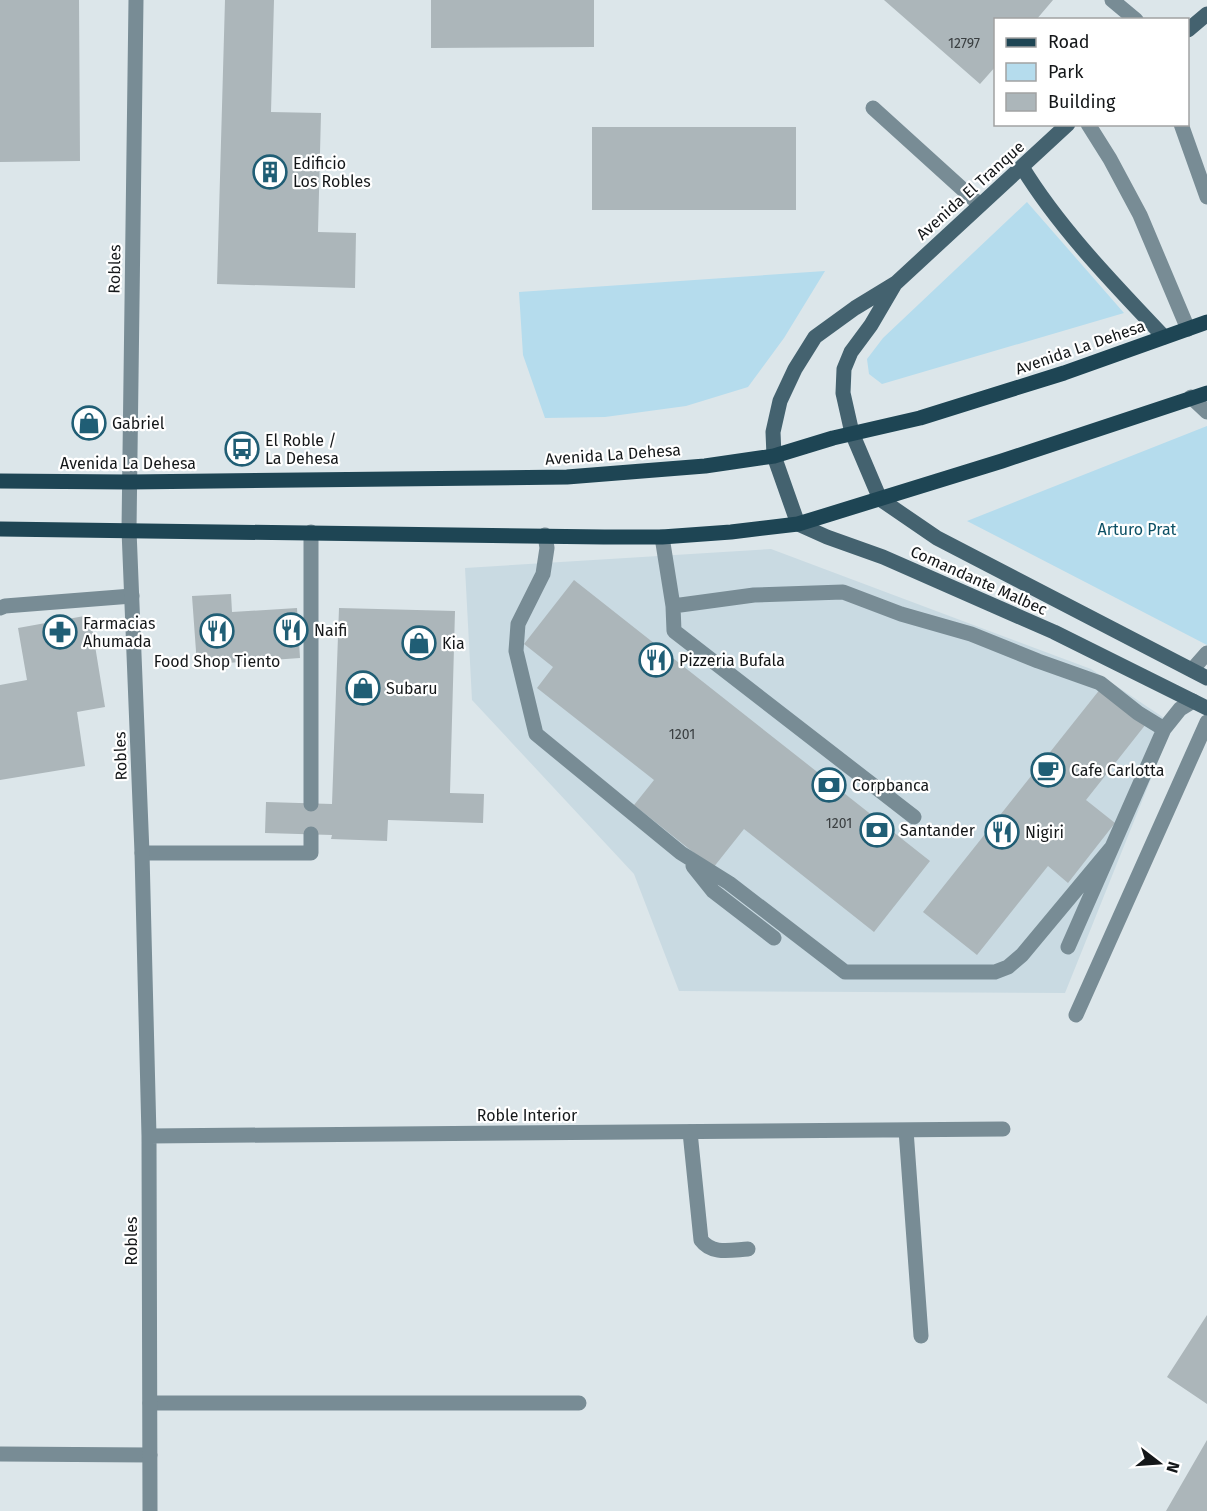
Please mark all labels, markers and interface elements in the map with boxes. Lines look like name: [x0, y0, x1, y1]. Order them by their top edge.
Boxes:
legend: [994, 18, 1189, 126]
text: Road: [1048, 31, 1090, 53]
house number: 12797: [948, 35, 980, 52]
text: Park: [1048, 61, 1084, 83]
text: Building: [1048, 91, 1116, 113]
street label: Avenida El Tranque: [912, 137, 1028, 244]
building icon: Edificio Los Robles: [252, 154, 288, 190]
place label: Edificio Los Robles: [293, 154, 371, 191]
street label: Robles: [105, 244, 124, 294]
street label: Avenida La Dehesa: [1013, 316, 1148, 379]
shop icon: Gabriel: [71, 405, 107, 441]
place label: Gabriel: [112, 414, 165, 433]
bus stop icon: El Roble / La Dehesa: [224, 431, 260, 467]
place label: El Roble / La Dehesa: [265, 431, 339, 468]
street label: Avenida La Dehesa: [545, 440, 682, 469]
street label: Avenida La Dehesa: [60, 454, 196, 473]
park label: Arturo Prat: [1098, 520, 1177, 539]
street label: Comandante Malbec: [908, 542, 1050, 619]
restaurant icon: Naifi: [273, 612, 309, 648]
restaurant icon: Food Shop Tiento: [199, 613, 235, 649]
pharmacy icon: Farmacias Ahumada: [42, 614, 78, 650]
place label: Farmacias Ahumada: [83, 614, 155, 651]
place label: Naifi: [314, 621, 347, 640]
shop icon: Kia: [401, 625, 437, 661]
place label: Kia: [442, 634, 465, 653]
restaurant icon: Pizzeria Bufala: [638, 642, 674, 678]
place label: Pizzeria Bufala: [679, 651, 785, 670]
place label: Food Shop Tiento: [154, 652, 280, 671]
shop icon: Subaru: [345, 670, 381, 706]
place label: Subaru: [386, 679, 438, 698]
house number: 1201: [669, 726, 695, 743]
street label: Robles: [110, 731, 131, 781]
cafe icon: Cafe Carlotta: [1030, 752, 1066, 788]
place label: Cafe Carlotta: [1071, 761, 1164, 780]
bank icon: Corpbanca: [811, 767, 847, 803]
place label: Corpbanca: [852, 776, 929, 795]
bank icon: Santander: [859, 812, 895, 848]
restaurant icon: Nigiri: [984, 814, 1020, 850]
house number: 1201: [826, 815, 852, 832]
place label: Santander: [900, 821, 976, 840]
place label: Nigiri: [1025, 823, 1064, 842]
street label: Roble Interior: [477, 1106, 578, 1125]
street label: Robles: [122, 1216, 141, 1266]
north arrow: [1129, 1433, 1189, 1493]
text: N: [1162, 1459, 1184, 1475]

